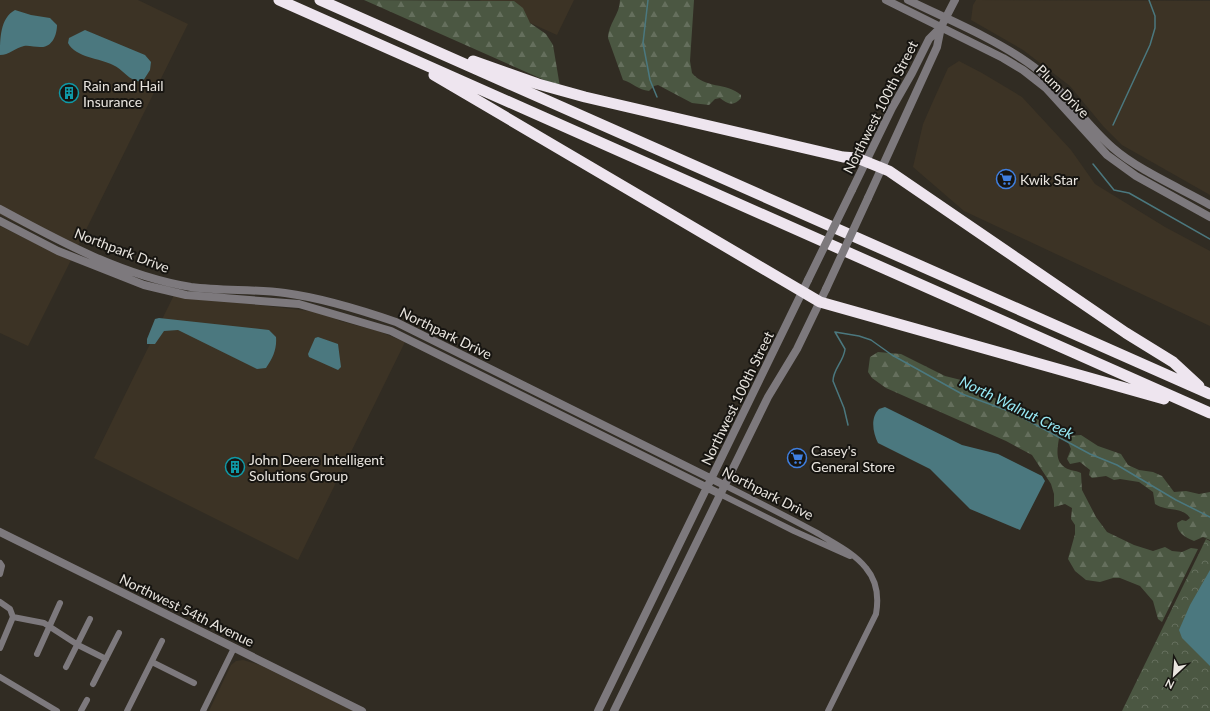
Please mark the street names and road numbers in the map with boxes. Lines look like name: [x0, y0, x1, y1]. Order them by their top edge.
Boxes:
street label: Northwest 100th Street: [839, 38, 921, 176]
street label: Plum Drive: [1033, 61, 1093, 121]
street label: Northpark Drive: [72, 224, 172, 276]
street label: Northpark Drive: [397, 303, 495, 363]
street label: Northwest 100th Street: [697, 328, 777, 468]
street label: Northpark Drive: [719, 463, 817, 523]
street label: Northwest 54th Avenue: [117, 570, 257, 650]

